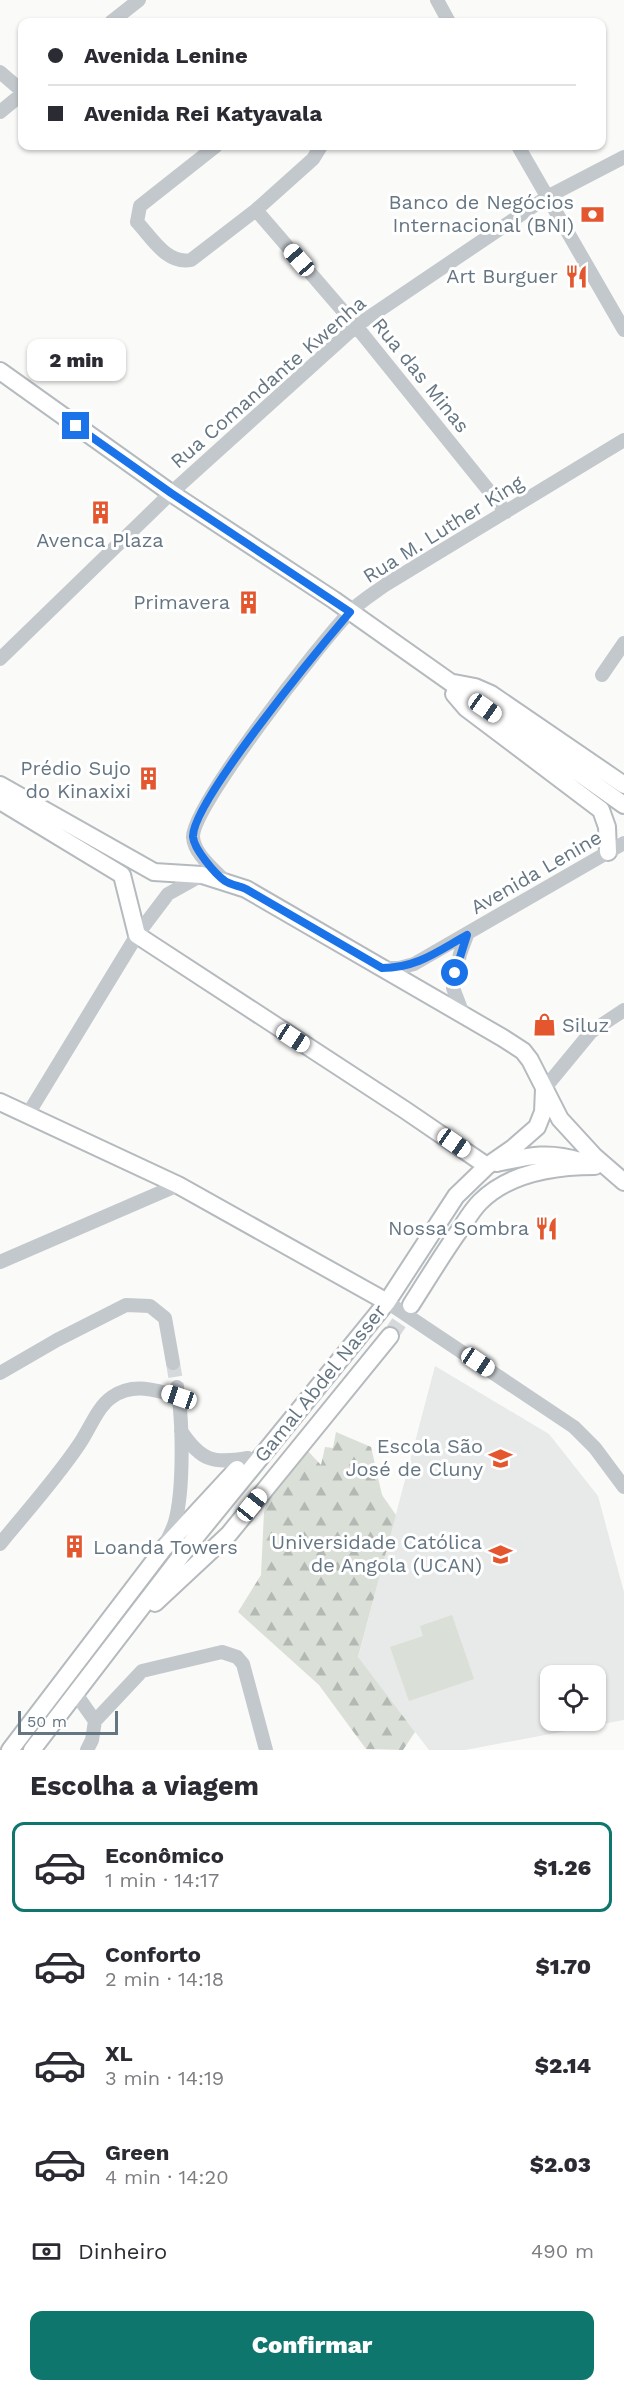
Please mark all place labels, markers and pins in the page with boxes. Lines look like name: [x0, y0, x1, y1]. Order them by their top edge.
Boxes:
place label: Banco de Negócios Internacional (BNI): [389, 190, 574, 237]
bank icon: Banco de Negócios Internacional (BNI): [579, 201, 605, 227]
restaurant icon: Art Burguer: [563, 263, 589, 289]
place label: Art Burguer: [446, 264, 558, 288]
building icon: Avenca Plaza: [87, 499, 113, 525]
place label: Avenca Plaza: [36, 528, 164, 552]
building icon: Primavera: [235, 589, 261, 615]
place label: Primavera: [133, 590, 230, 614]
place label: Prédio Sujo do Kinaxixi: [20, 756, 131, 803]
building icon: Prédio Sujo do Kinaxixi: [136, 766, 162, 792]
shop icon: Siluz: [531, 1012, 557, 1038]
place label: Siluz: [562, 1013, 609, 1037]
restaurant icon: Nossa Sombra: [534, 1215, 560, 1241]
place label: Nossa Sombra: [388, 1216, 529, 1240]
place label: Escola São José de Cluny: [345, 1434, 484, 1481]
school or university icon: Escola São José de Cluny: [488, 1445, 514, 1471]
place label: Universidade Católica de Angola (UCAN): [271, 1530, 482, 1577]
building icon: Loanda Towers: [62, 1534, 88, 1560]
place label: Loanda Towers: [93, 1535, 238, 1559]
school or university icon: Universidade Católica de Angola (UCAN): [487, 1541, 513, 1567]

